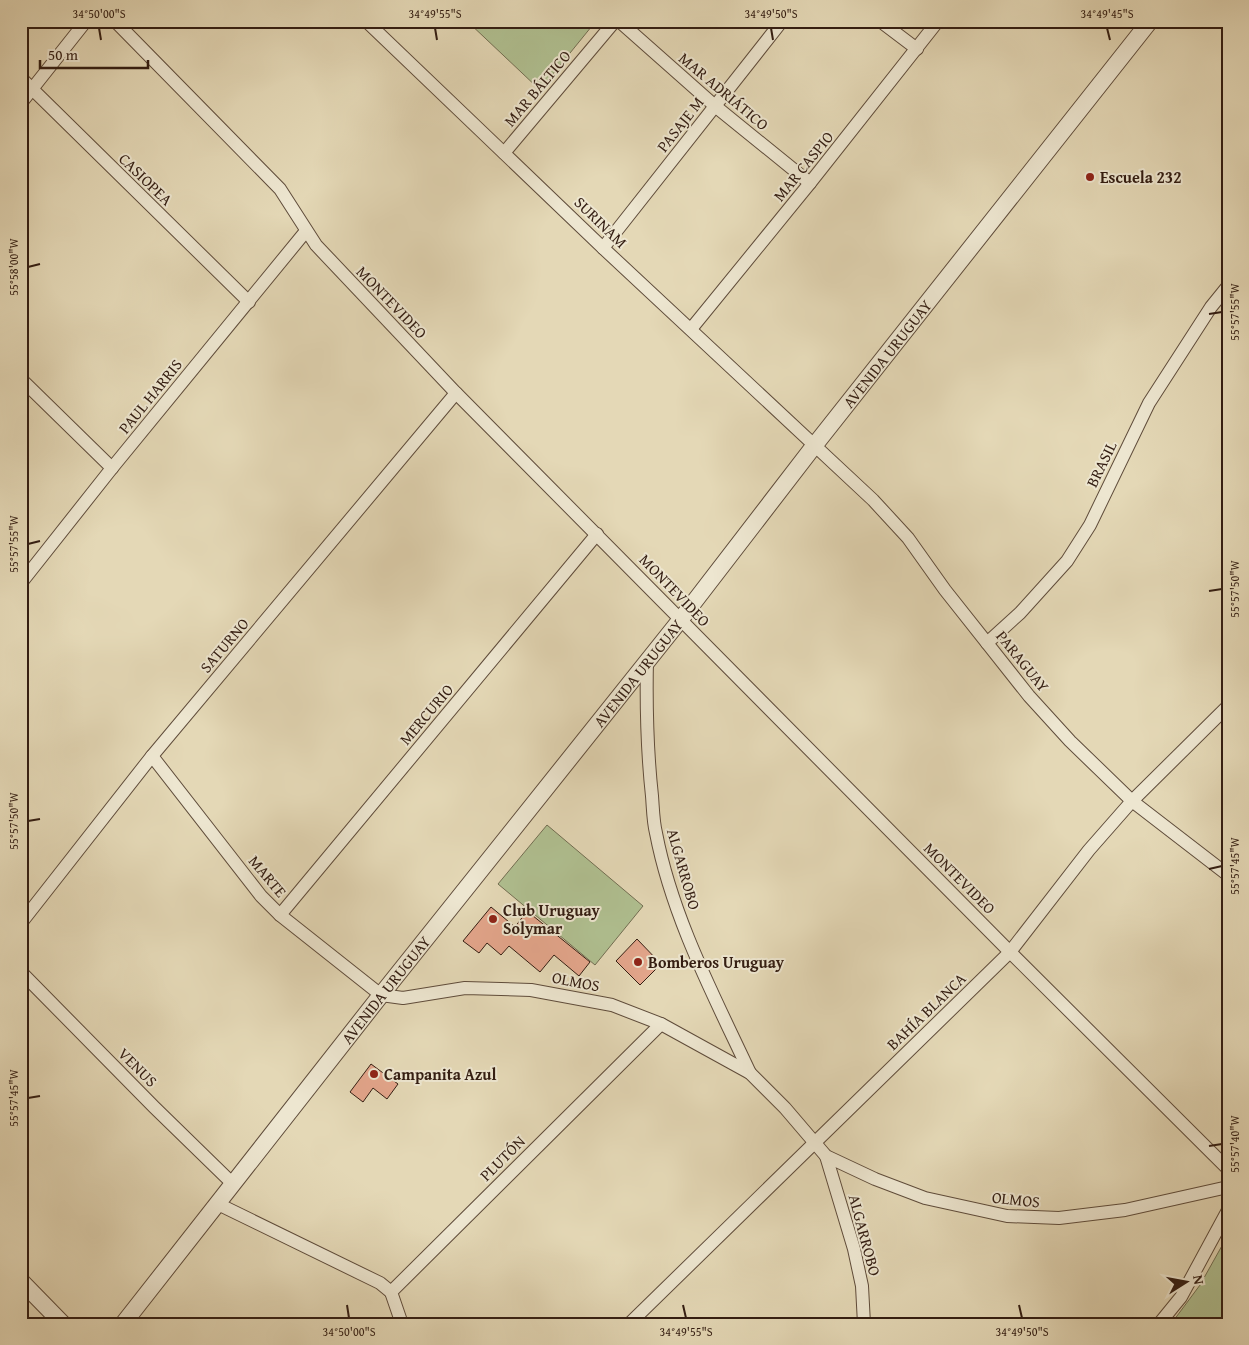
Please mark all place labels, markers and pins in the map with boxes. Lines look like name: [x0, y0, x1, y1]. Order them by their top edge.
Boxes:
place label: Escuela 232: [1100, 165, 1181, 189]
marker: Escuela 232: [1084, 171, 1096, 183]
place label: Club Uruguay Solymar: [503, 898, 601, 940]
marker: Club Uruguay Solymar: [487, 913, 499, 925]
place label: Bomberos Uruguay: [648, 950, 785, 974]
marker: Bomberos Uruguay: [632, 956, 644, 968]
place label: Campanita Azul: [384, 1062, 496, 1086]
marker: Campanita Azul: [368, 1068, 380, 1080]

